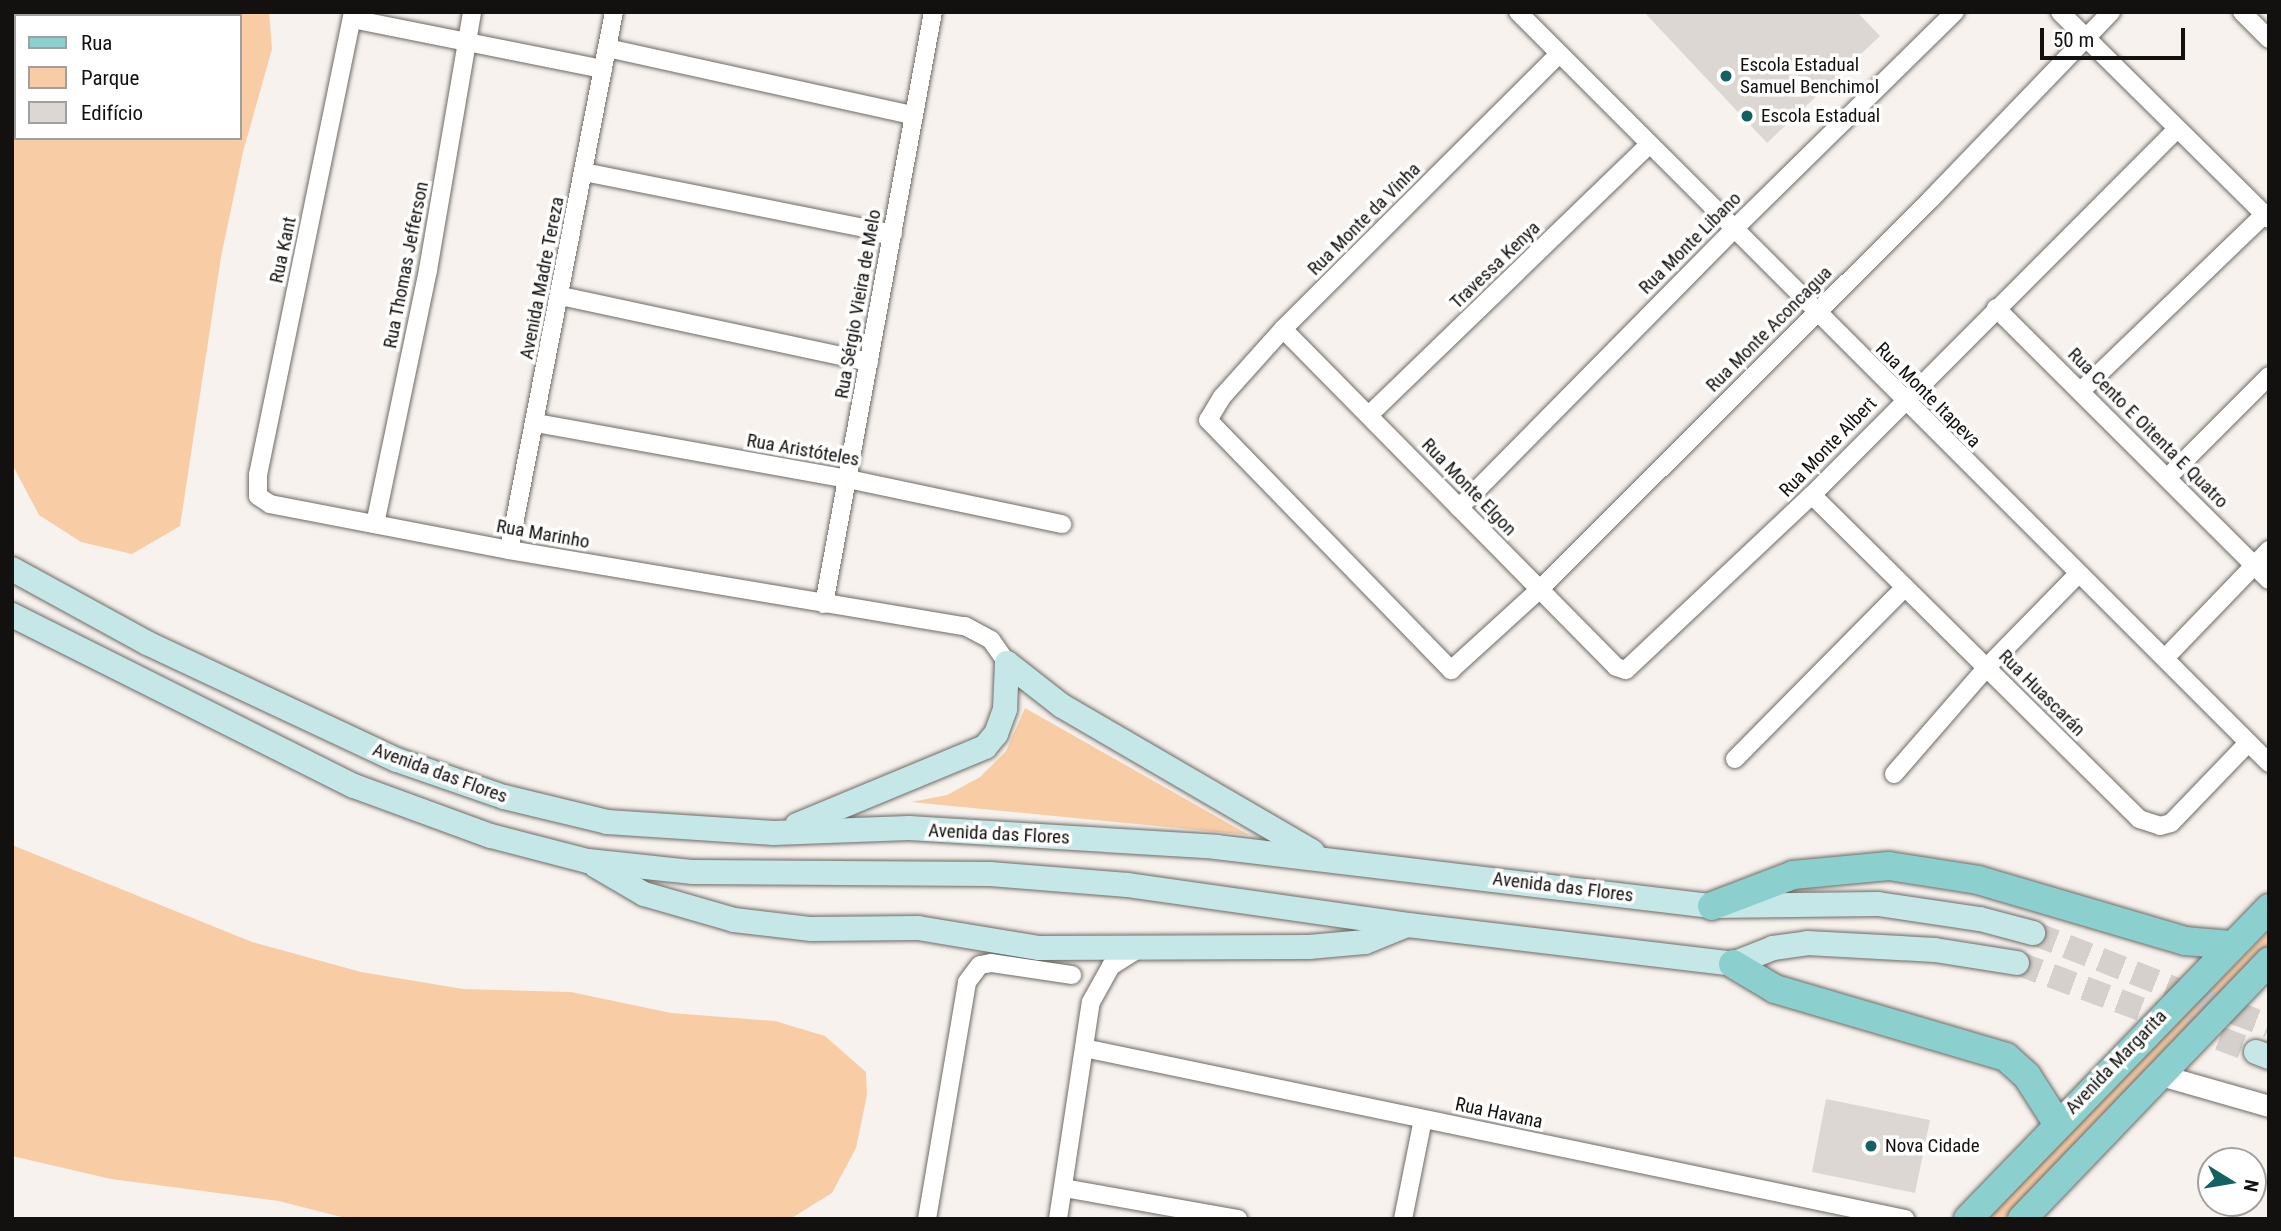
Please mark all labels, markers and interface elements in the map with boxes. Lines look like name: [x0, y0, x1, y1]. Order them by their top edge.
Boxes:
legend: [14, 14, 242, 140]
scale bar: [2043, 14, 2188, 58]
text: 50 m: [2053, 28, 2094, 52]
text: Rua: [81, 31, 112, 55]
place label: Escola Estadual Samuel Benchimol: [1740, 54, 1879, 98]
text: Parque: [81, 66, 139, 90]
marker: Escola Estadual Samuel Benchimol: [1718, 68, 1734, 84]
text: Edifício: [81, 101, 143, 125]
place label: Escola Estadual: [1761, 105, 1880, 127]
marker: Escola Estadual: [1739, 108, 1755, 124]
street label: Rua Monte da Vinha: [1303, 158, 1425, 280]
street label: Rua Thomas Jefferson: [379, 180, 433, 350]
street label: Rua Monte Libano: [1634, 187, 1746, 299]
street label: Avenida Madre Tereza: [515, 195, 569, 361]
street label: Rua Sérgio Vieira de Melo: [830, 208, 886, 400]
street label: Rua Kant: [265, 215, 301, 285]
street label: Travessa Kenya: [1445, 216, 1545, 314]
street label: Rua Monte Aconcagua: [1701, 261, 1837, 397]
street label: Rua Monte Itapeva: [1871, 338, 1985, 452]
street label: Rua Cento E Oitenta E Quatro: [2063, 343, 2233, 513]
street label: Rua Monte Albert: [1775, 392, 1881, 502]
street label: Rua Aristóteles: [745, 429, 861, 471]
street label: Rua Monte Elgon: [1417, 434, 1521, 540]
street label: Rua Marinho: [495, 515, 591, 553]
street label: Rua Huascarán: [1994, 645, 2090, 741]
street label: Avenida das Flores: [370, 738, 510, 808]
street label: Avenida das Flores: [928, 819, 1070, 849]
street label: Avenida das Flores: [1491, 867, 1635, 907]
street label: Avenida Margarita: [2060, 1005, 2172, 1119]
street label: Rua Havana: [1453, 1093, 1545, 1133]
place label: Nova Cidade: [1885, 1135, 1980, 1157]
marker: Nova Cidade: [1863, 1138, 1879, 1154]
north arrow: [2197, 1147, 2267, 1217]
text: N: [2239, 1178, 2264, 1194]

